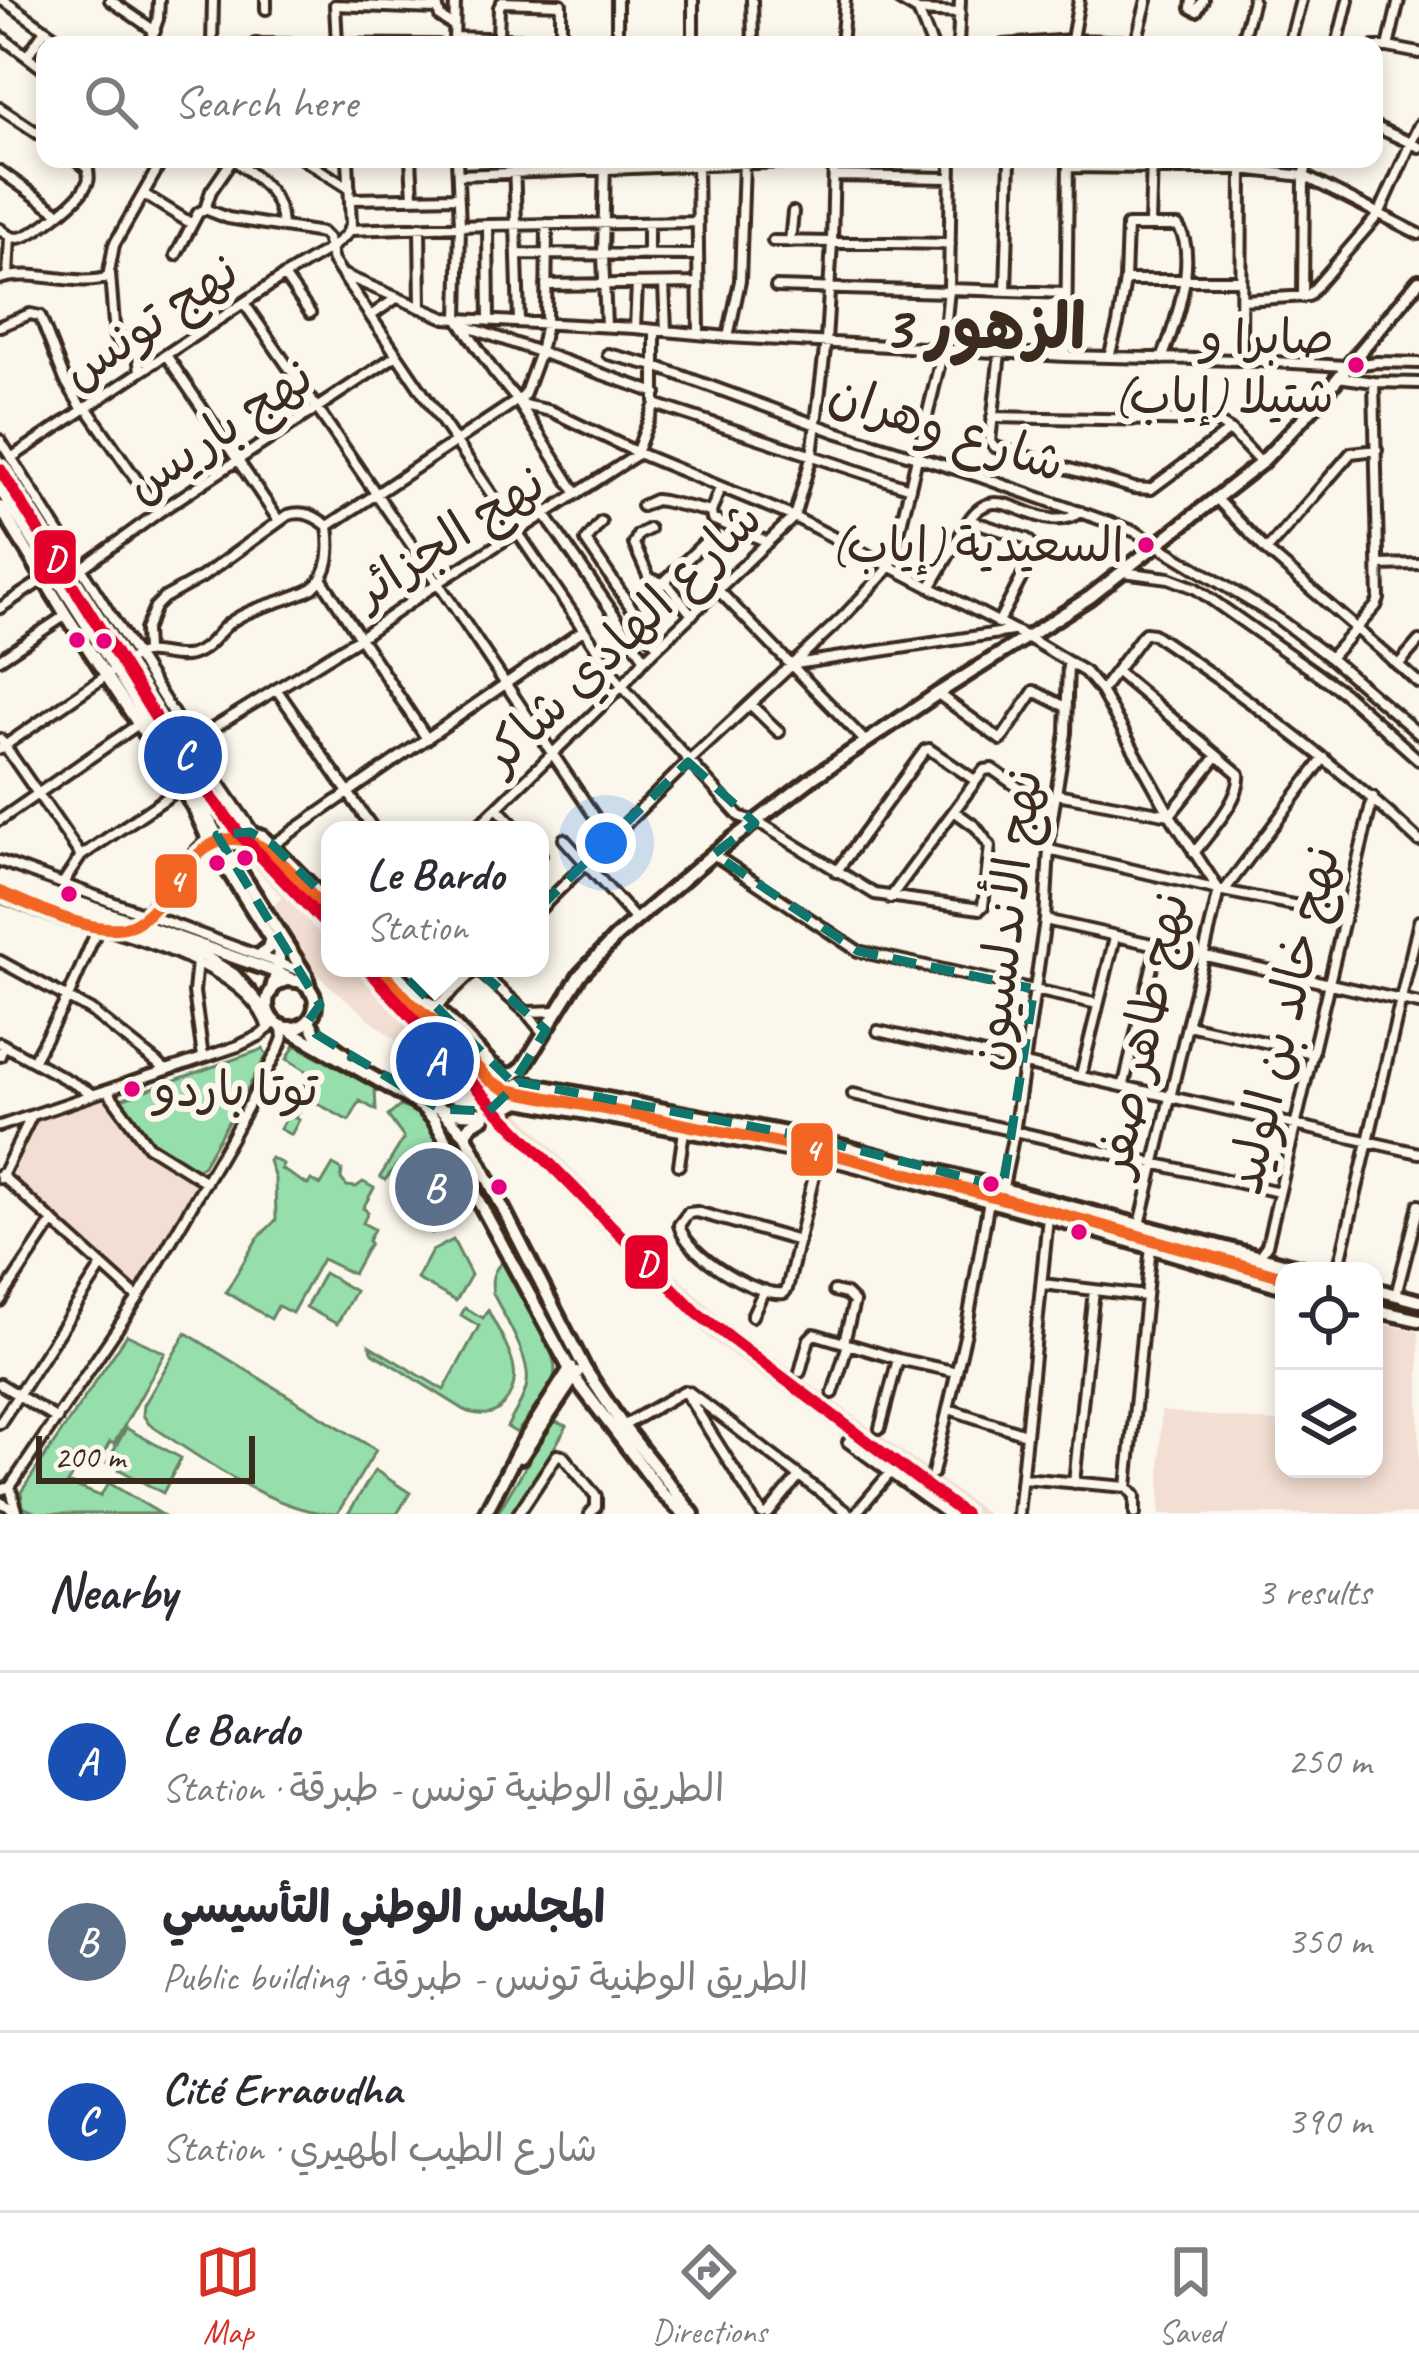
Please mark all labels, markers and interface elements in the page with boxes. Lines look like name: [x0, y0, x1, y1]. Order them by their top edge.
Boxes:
search box: [36, 36, 1383, 168]
icon: search: [78, 69, 144, 135]
text: Search here: [174, 74, 357, 131]
street label: نهج تونس: [49, 239, 252, 405]
district label: الزهور 3: [882, 288, 1086, 367]
place label: صابرا و شتيلا (إياب): [1113, 307, 1334, 427]
street label: نهج باريس: [113, 344, 326, 518]
marker: صابرا و شتيلا (إياب): [1345, 354, 1367, 376]
street label: شارع وهران: [820, 360, 1073, 499]
street label: نهج الجزائر: [338, 450, 558, 625]
street label: شارع الهادي شاكر: [466, 487, 778, 791]
place label: السعيدية (إياب): [831, 515, 1124, 576]
line badge: D: [32, 528, 78, 586]
marker: السعيدية (إياب): [1135, 534, 1157, 556]
text: D: [45, 537, 68, 579]
unlabelled marker: [66, 629, 88, 651]
unlabelled marker: [93, 630, 115, 652]
pin: C: [144, 710, 222, 800]
street label: نهج الأندلسيون: [955, 765, 1058, 1075]
your location: [576, 813, 636, 873]
popup: [321, 821, 549, 977]
street label: نهج خالد بن الوليد: [1212, 840, 1356, 1201]
text: Le Bardo: [366, 846, 504, 903]
unlabelled marker: [234, 847, 256, 869]
line badge: 4: [153, 852, 199, 910]
unlabelled marker: [206, 852, 228, 874]
text: 4: [169, 860, 188, 902]
unlabelled marker: [58, 883, 80, 905]
street label: نهج طاهر صفر: [1080, 886, 1205, 1186]
text: Station: [366, 903, 467, 952]
pin: A: [396, 1016, 474, 1106]
place label: توتا باردو: [150, 1059, 319, 1119]
marker: توتا باردو: [121, 1078, 143, 1100]
line badge: 4: [789, 1121, 835, 1178]
text: 4: [805, 1129, 824, 1171]
pin: B: [395, 1142, 473, 1232]
unlabelled marker: [980, 1173, 1002, 1195]
unlabelled marker: [488, 1176, 510, 1198]
unlabelled marker: [1068, 1221, 1090, 1243]
line badge: D: [623, 1233, 670, 1291]
text: D: [637, 1242, 660, 1284]
map controls: [1275, 1262, 1383, 1478]
button: locate: [1275, 1262, 1383, 1370]
button: layers: [1275, 1370, 1383, 1478]
scale bar: [36, 1430, 255, 1483]
text: 200 m: [54, 1436, 125, 1478]
text: Nearby: [48, 1560, 176, 1624]
text: 3 results: [1257, 1568, 1371, 1617]
text: Le Bardo: [162, 1701, 300, 1758]
text: A: [77, 1737, 97, 1786]
text: 250 m: [1287, 1737, 1371, 1786]
text: Station · الطريق الوطنية تونس - طبرقة: [162, 1764, 724, 1813]
text: المجلس الوطني التأسيسي: [162, 1879, 605, 1936]
text: B: [77, 1917, 97, 1966]
text: 350 m: [1287, 1917, 1371, 1966]
text: Public building · الطريق الوطنية تونس - طبرقة: [162, 1953, 808, 2002]
text: Cité Erraoudha: [162, 2061, 402, 2118]
text: C: [78, 2097, 96, 2146]
text: 390 m: [1287, 2097, 1371, 2146]
text: Station · شارع الطيب المهيري: [162, 2124, 598, 2173]
tab: Map: [195, 2239, 261, 2353]
tab: Directions: [652, 2239, 767, 2353]
tab: Saved: [1158, 2239, 1224, 2353]

